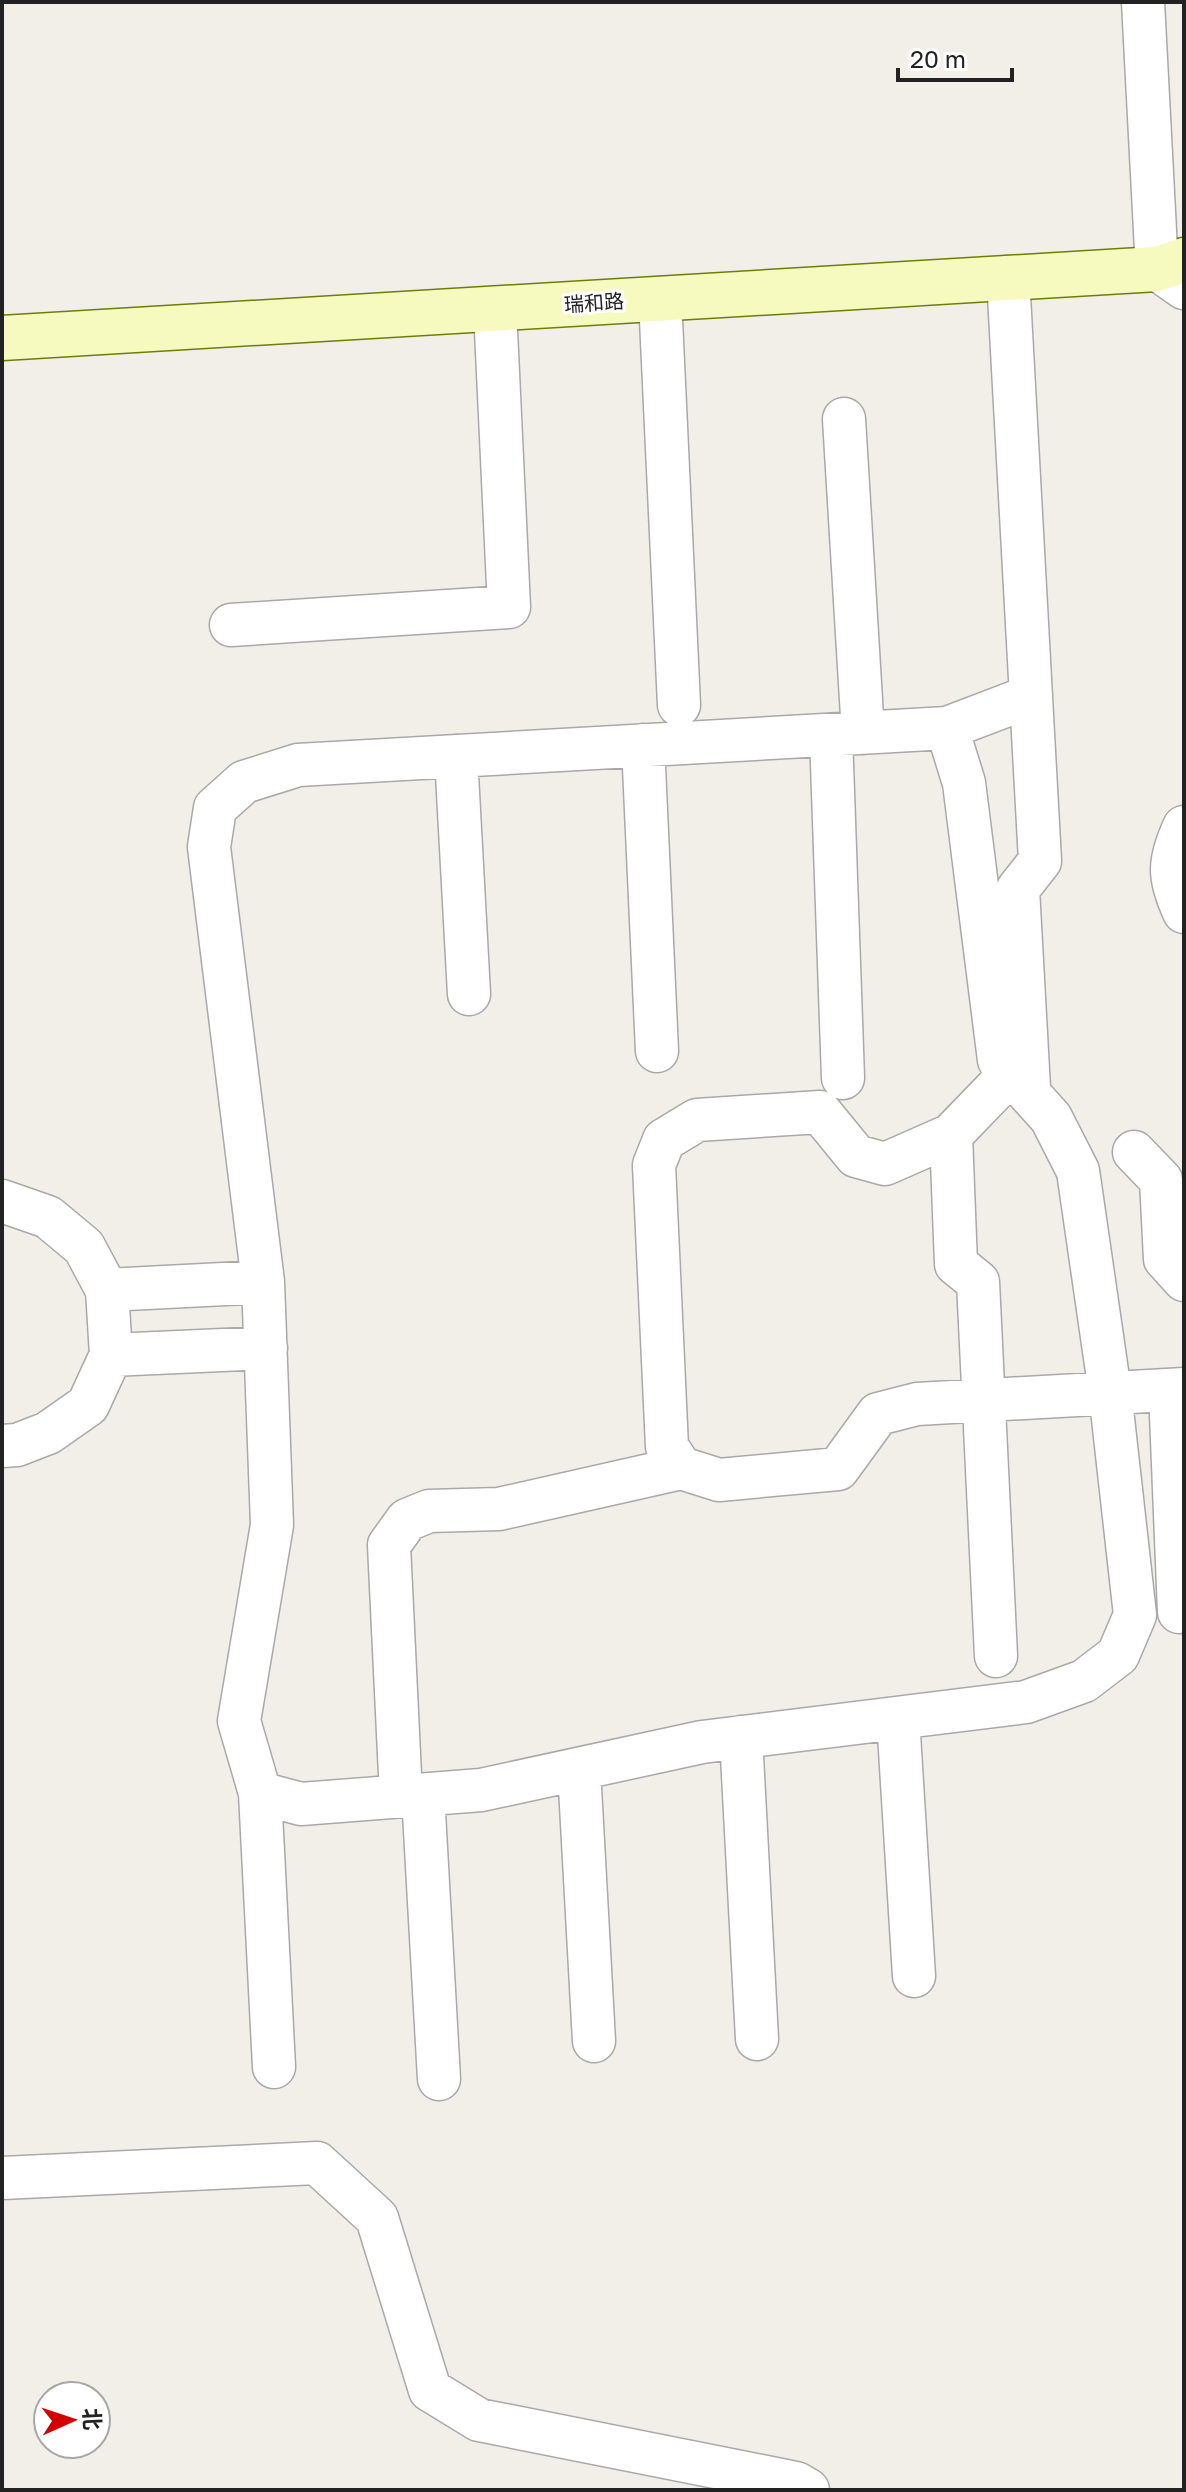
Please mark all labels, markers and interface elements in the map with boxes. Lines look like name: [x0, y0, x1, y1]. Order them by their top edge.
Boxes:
scale bar: [898, 32, 1012, 82]
text: 20 m: [910, 44, 966, 73]
street label: 瑞和路: [563, 288, 625, 316]
north arrow: [32, 2380, 112, 2460]
text: 北: [78, 2407, 107, 2431]

